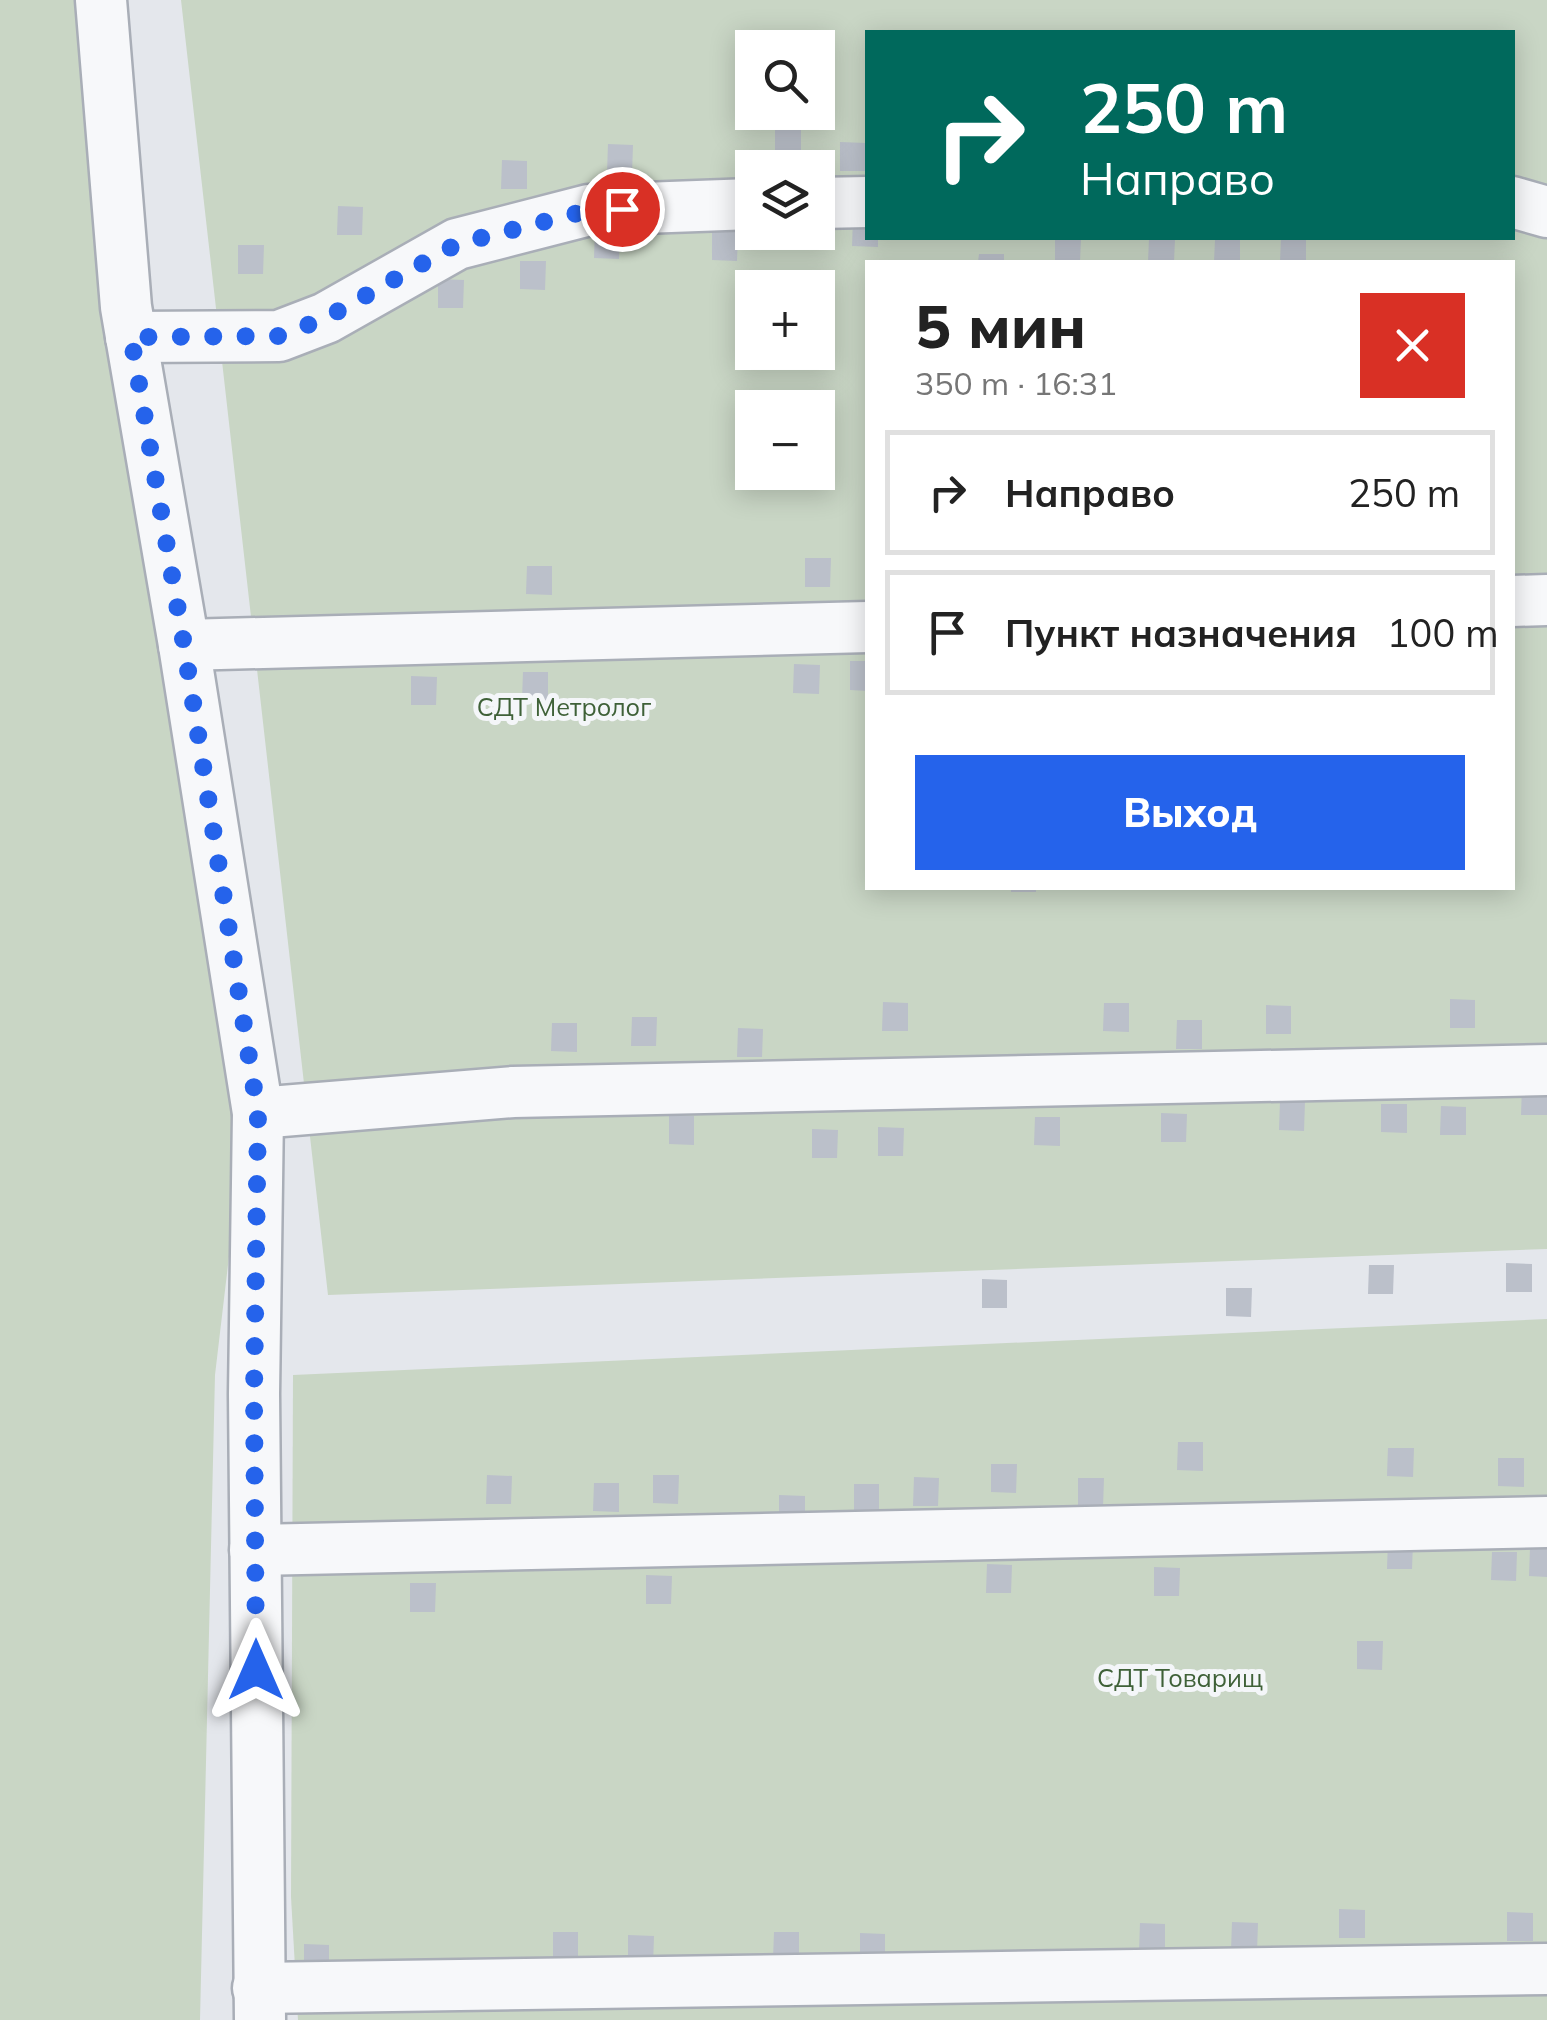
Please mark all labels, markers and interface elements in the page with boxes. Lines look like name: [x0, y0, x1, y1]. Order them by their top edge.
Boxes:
map controls: [735, 30, 835, 490]
button: search: [735, 30, 835, 130]
text: 250 m: [1080, 63, 1288, 151]
icon: right: [915, 70, 1045, 200]
button: layers: [735, 150, 835, 250]
text: Направо: [1080, 150, 1275, 206]
pin: [580, 167, 665, 252]
icon: arrive: [595, 182, 650, 237]
button: +: [735, 270, 835, 370]
text: 5 мин: [915, 288, 1086, 363]
button: close: [1360, 293, 1465, 398]
text: 350 m · 16:31: [915, 363, 1117, 403]
button: −: [735, 390, 835, 490]
icon: right: [920, 465, 975, 520]
text: Направо: [1005, 469, 1175, 517]
text: 250 m: [1348, 469, 1460, 517]
icon: arrive: [920, 605, 975, 660]
text: Пункт назначения: [1005, 609, 1357, 657]
text: 100 m: [1387, 609, 1499, 657]
park label: СДТ Метролог: [477, 691, 651, 722]
button: Выход: [915, 755, 1465, 870]
position arrow: [204, 1618, 308, 1722]
park label: СДТ Товарищ: [1097, 1662, 1263, 1693]

